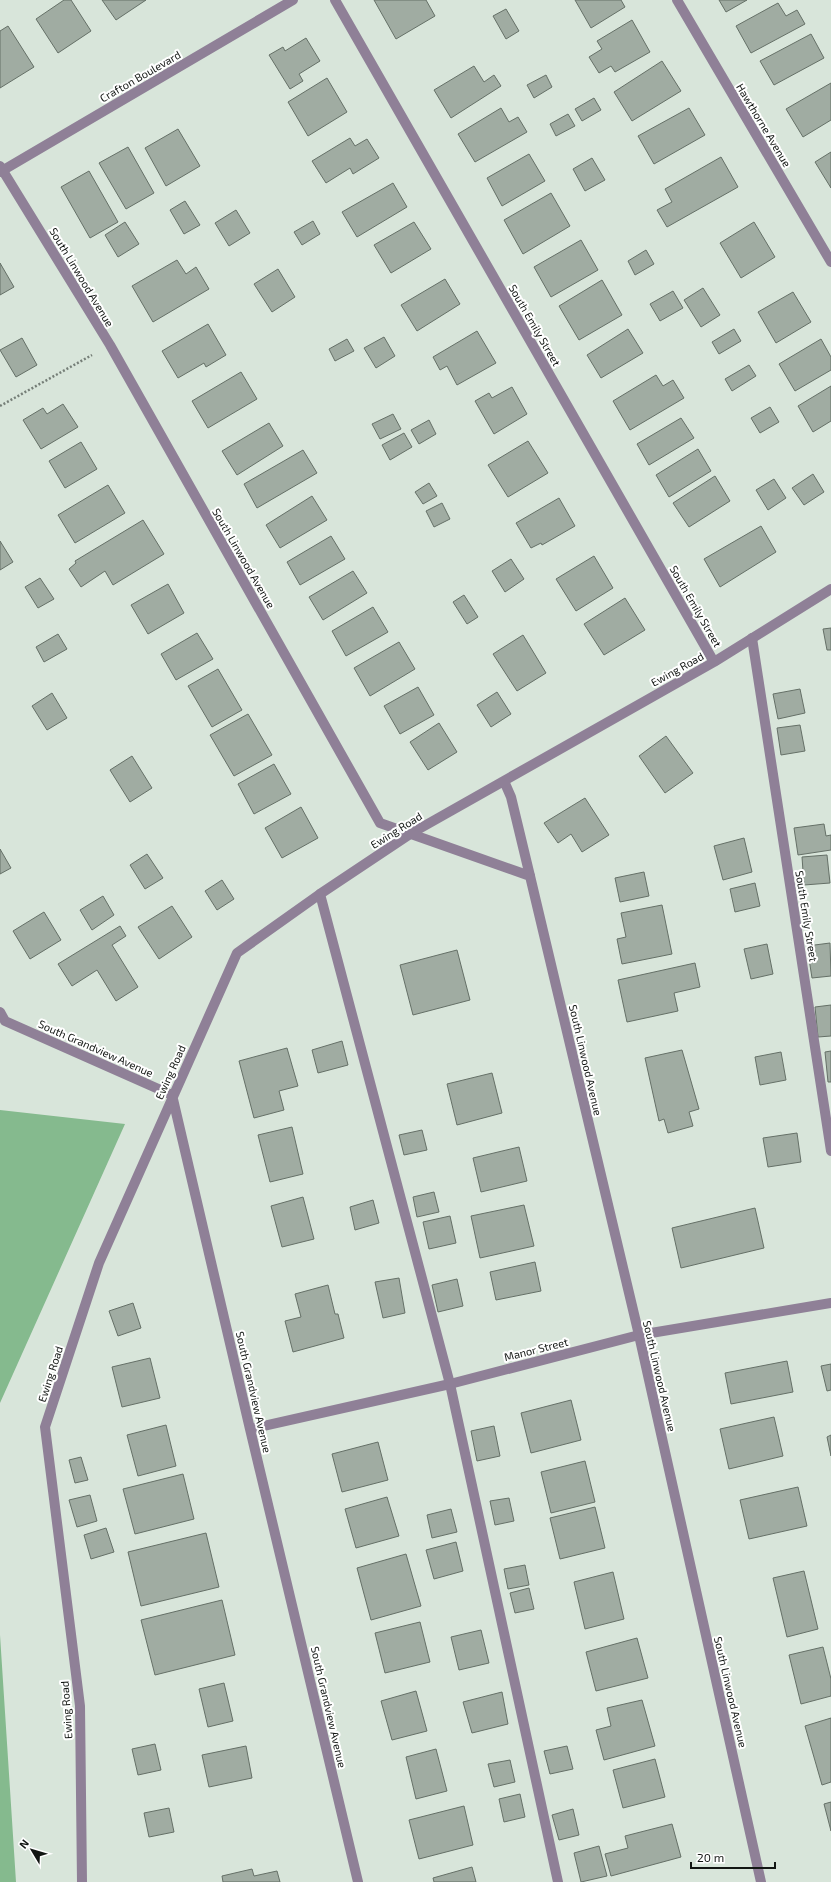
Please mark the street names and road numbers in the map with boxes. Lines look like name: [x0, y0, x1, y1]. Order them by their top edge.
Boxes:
street label: Crafton Boulevard: [97, 48, 183, 104]
street label: Hawthorne Avenue: [734, 81, 794, 169]
street label: South Linwood Avenue: [47, 225, 117, 329]
street label: South Emily Street: [506, 282, 564, 368]
street label: South Linwood Avenue: [210, 506, 278, 610]
street label: South Emily Street: [667, 563, 725, 649]
street label: Ewing Road: [648, 649, 706, 689]
street label: Ewing Road: [368, 809, 424, 851]
street label: South Emily Street: [793, 870, 821, 962]
street label: South Linwood Avenue: [567, 1003, 605, 1117]
street label: South Grandview Avenue: [37, 1017, 155, 1079]
street label: Ewing Road: [152, 1043, 188, 1101]
street label: South Linwood Avenue: [641, 1319, 679, 1433]
street label: South Grandview Avenue: [234, 1330, 274, 1454]
street label: Manor Street: [503, 1335, 569, 1363]
street label: Ewing Road: [35, 1344, 65, 1404]
street label: South Linwood Avenue: [712, 1635, 750, 1749]
street label: South Grandview Avenue: [309, 1645, 349, 1769]
street label: Ewing Road: [57, 1680, 75, 1740]

